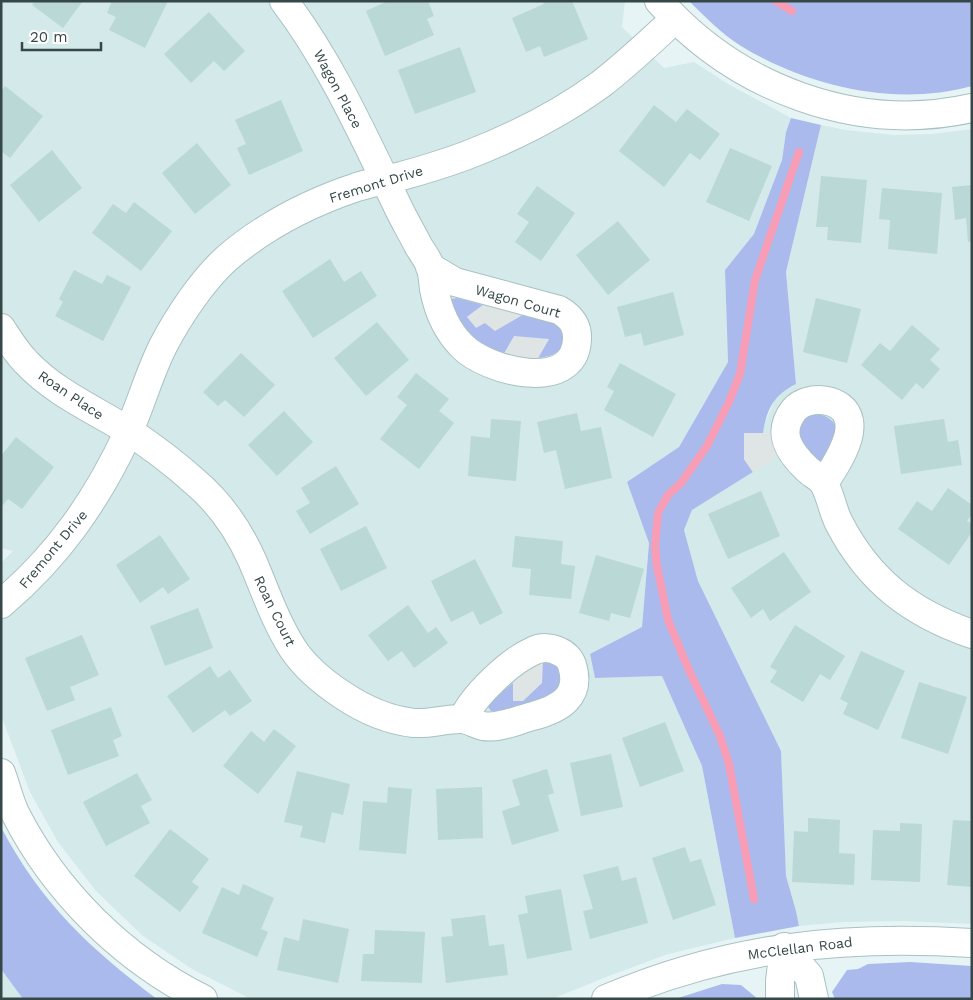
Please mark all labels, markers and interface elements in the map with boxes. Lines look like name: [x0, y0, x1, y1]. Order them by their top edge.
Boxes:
scale bar: [22, 20, 101, 52]
text: 20 m: [30, 28, 68, 46]
street label: Wagon Place: [311, 47, 365, 131]
street label: Fremont Drive: [327, 162, 425, 206]
street label: Wagon Court: [474, 281, 563, 321]
street label: Roan Place: [35, 367, 107, 423]
street label: Fremont Drive: [16, 507, 90, 591]
street label: Roan Court: [251, 573, 299, 649]
street label: McClellan Road: [747, 934, 853, 962]

